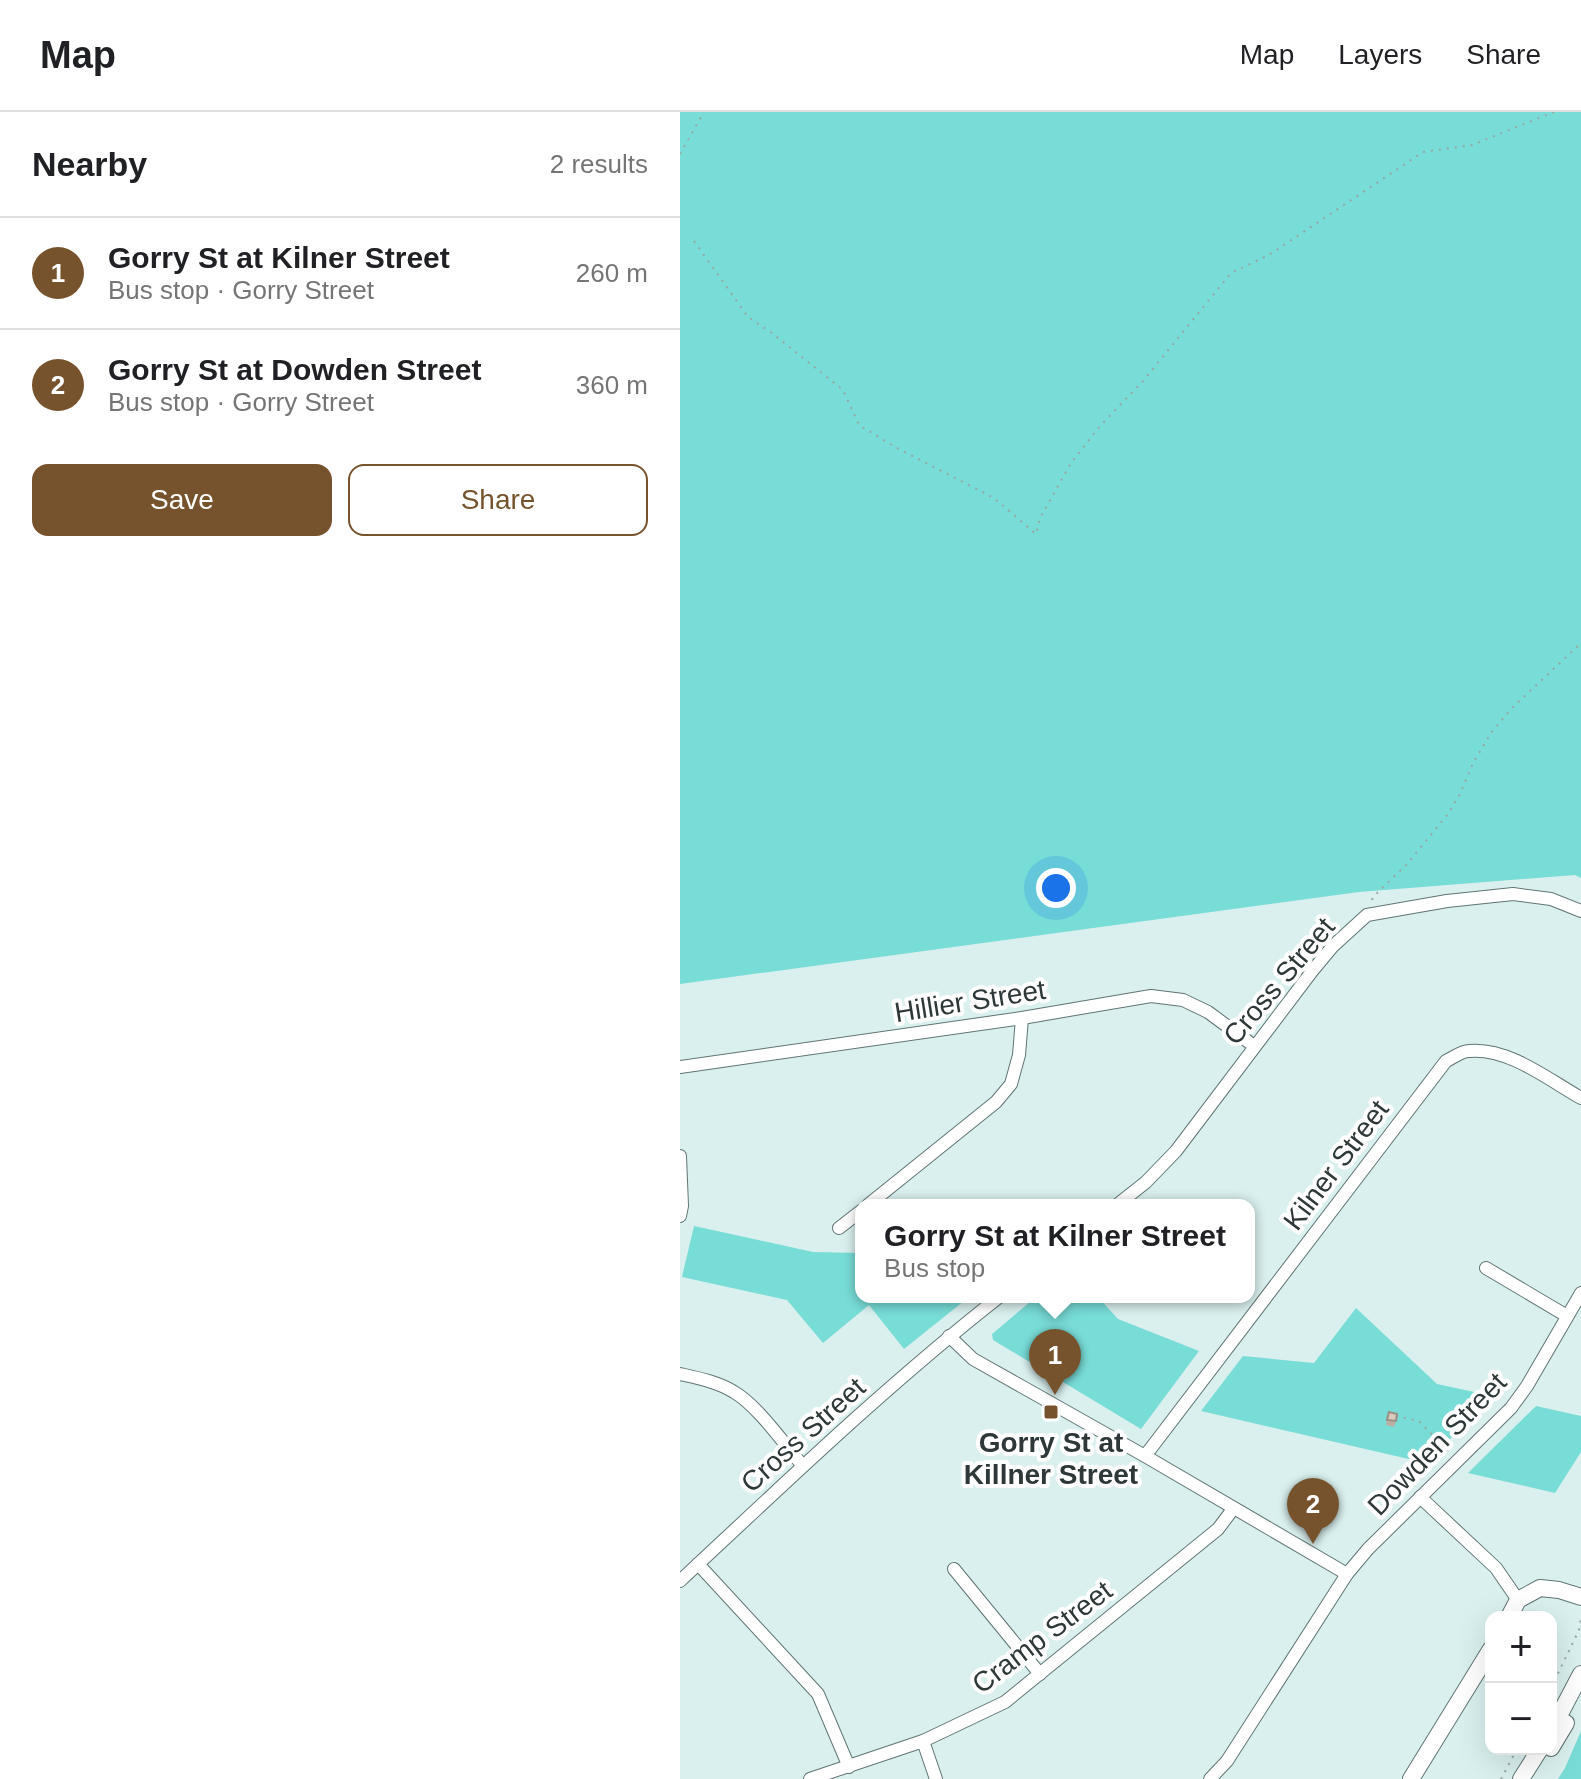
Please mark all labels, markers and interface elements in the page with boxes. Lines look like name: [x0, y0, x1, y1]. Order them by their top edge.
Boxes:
text: Map: [40, 34, 116, 76]
text: Map: [1240, 39, 1294, 70]
text: Layers: [1338, 39, 1422, 70]
text: Share: [1466, 39, 1541, 70]
text: Nearby: [32, 145, 147, 183]
text: 2 results: [550, 149, 648, 179]
text: Gorry St at Kilner Street: [108, 241, 450, 274]
text: 1: [51, 258, 65, 288]
text: 260 m: [576, 258, 648, 288]
text: Bus stop · Gorry Street: [108, 275, 374, 305]
text: Gorry St at Dowden Street: [108, 353, 481, 386]
text: 2: [51, 370, 65, 400]
text: 360 m: [576, 370, 648, 400]
text: Bus stop · Gorry Street: [108, 387, 374, 417]
button: Save: [32, 464, 332, 536]
button: Share: [348, 464, 648, 536]
your location: [1036, 868, 1076, 908]
street label: Cross Street: [1217, 911, 1341, 1051]
street label: Hillier Street: [892, 974, 1048, 1028]
street label: Kilner Street: [1277, 1094, 1395, 1236]
popup: [855, 1199, 1255, 1303]
text: Gorry St at Kilner Street: [884, 1219, 1226, 1252]
text: Bus stop: [884, 1253, 985, 1283]
pin: 1: [1029, 1329, 1081, 1395]
street label: Dowden Street: [1362, 1366, 1513, 1521]
street label: Cross Street: [735, 1371, 871, 1499]
marker: Gorry St at Killner Street: [1042, 1403, 1060, 1421]
place label: Gorry St at Killner Street: [964, 1427, 1138, 1490]
pin: 2: [1287, 1478, 1339, 1544]
street label: Cramp Street: [966, 1574, 1118, 1699]
map controls: [1485, 1611, 1557, 1755]
button: +: [1485, 1611, 1557, 1683]
button: −: [1485, 1683, 1557, 1755]

